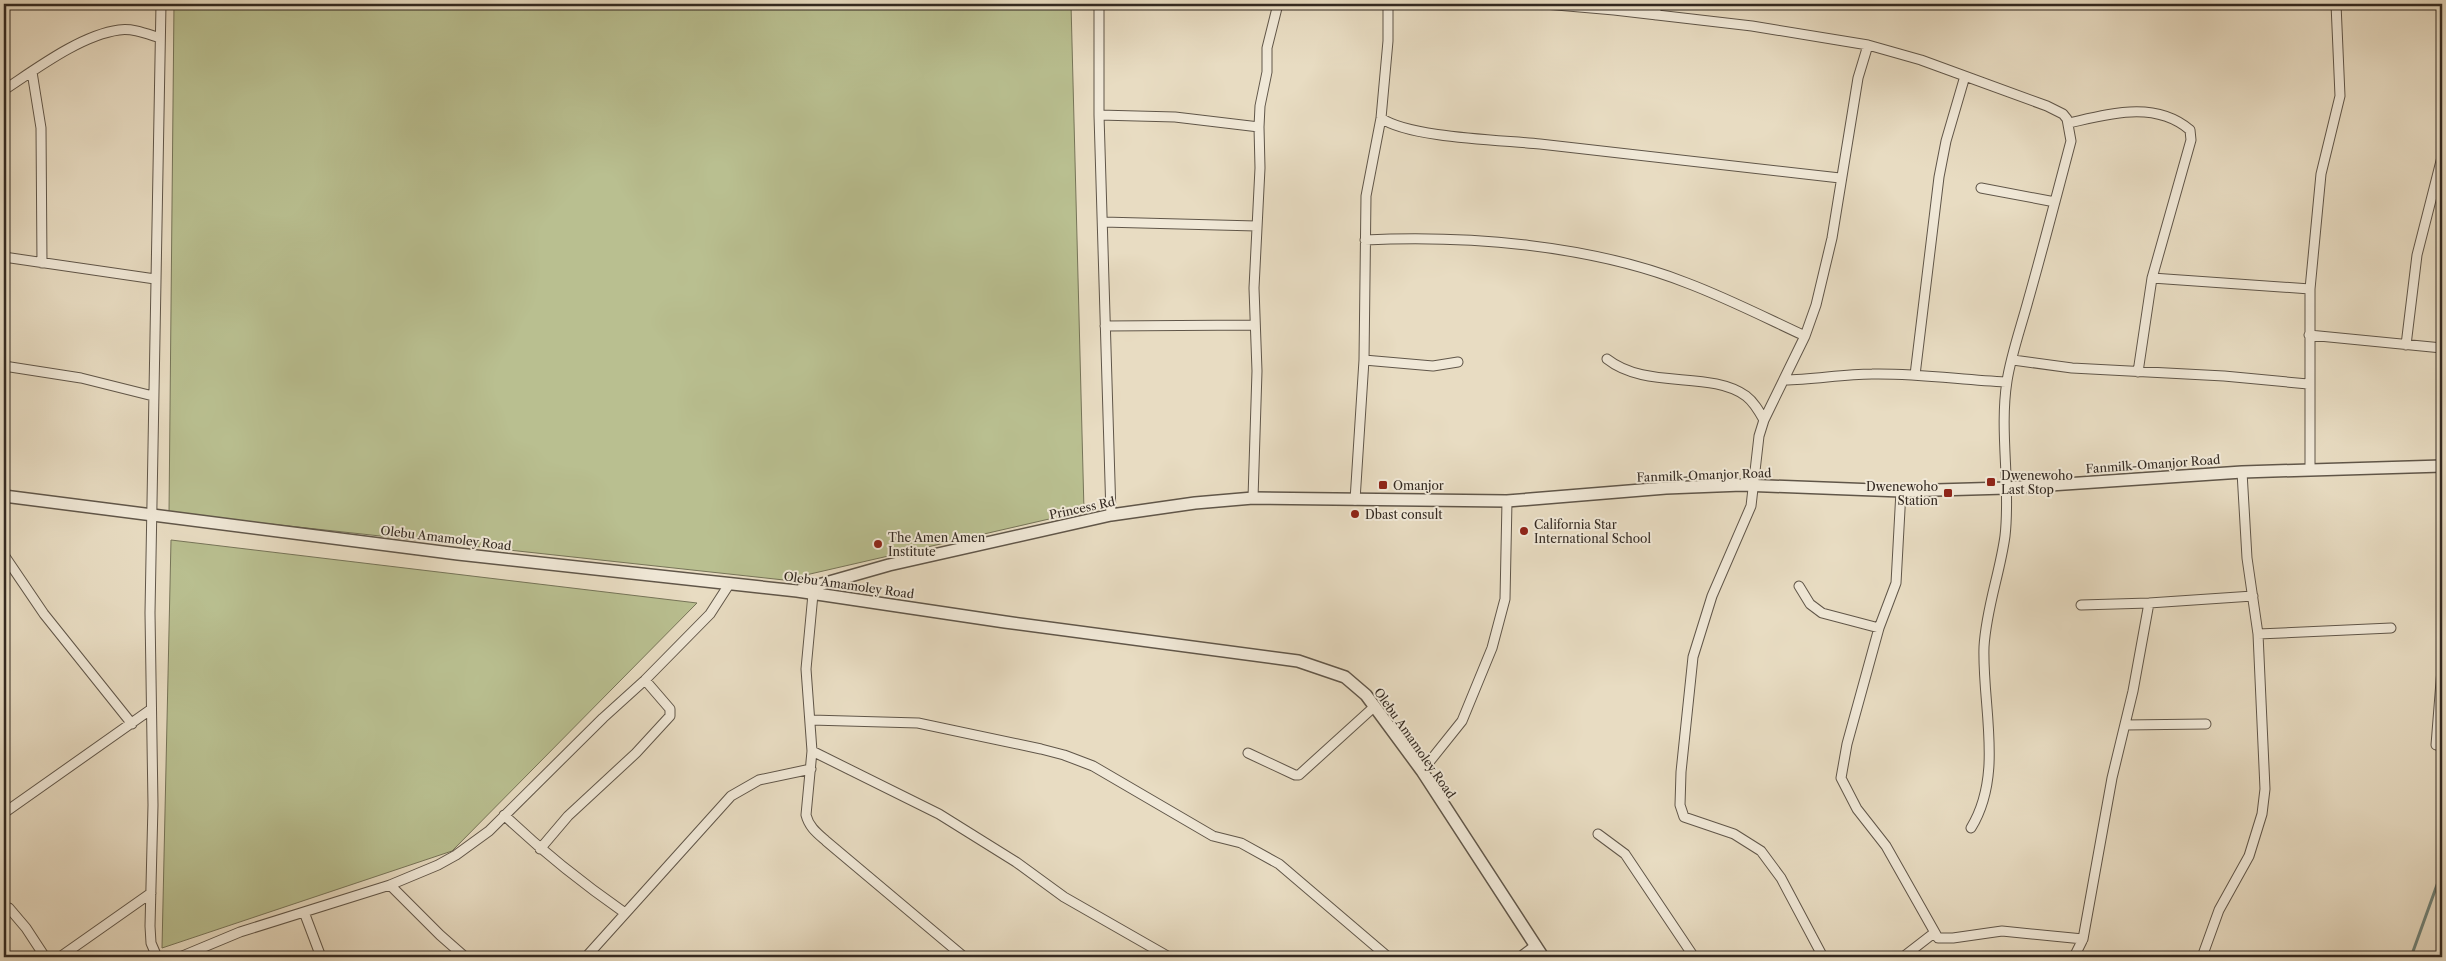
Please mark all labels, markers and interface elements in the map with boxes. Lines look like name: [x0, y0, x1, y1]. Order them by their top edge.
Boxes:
street label: Fanmilk-Omanjor Road: [2085, 452, 2222, 476]
street label: Fanmilk-Omanjor Road: [1636, 465, 1772, 485]
place label: Dwenewoho Last Stop: [2001, 468, 2073, 497]
marker: Dwenewoho Last Stop: [1985, 476, 1997, 488]
place label: Omanjor: [1393, 478, 1444, 493]
marker: Omanjor: [1377, 479, 1389, 491]
place label: Dwenewoho Station: [1866, 479, 1938, 508]
marker: Dwenewoho Station: [1942, 487, 1954, 499]
street label: Princess Rd: [1048, 494, 1117, 522]
place label: Dbast consult: [1365, 507, 1443, 522]
marker: Dbast consult: [1349, 508, 1361, 520]
place label: California Star International School: [1534, 517, 1651, 546]
street label: Olebu Amamoley Road: [380, 523, 513, 554]
marker: California Star International School: [1518, 525, 1530, 537]
place label: The Amen Amen Institute: [888, 530, 986, 559]
marker: The Amen Amen Institute: [872, 538, 884, 550]
street label: Olebu Amamoley Road: [783, 568, 916, 602]
street label: Olebu Amamoley Road: [1371, 685, 1459, 802]

